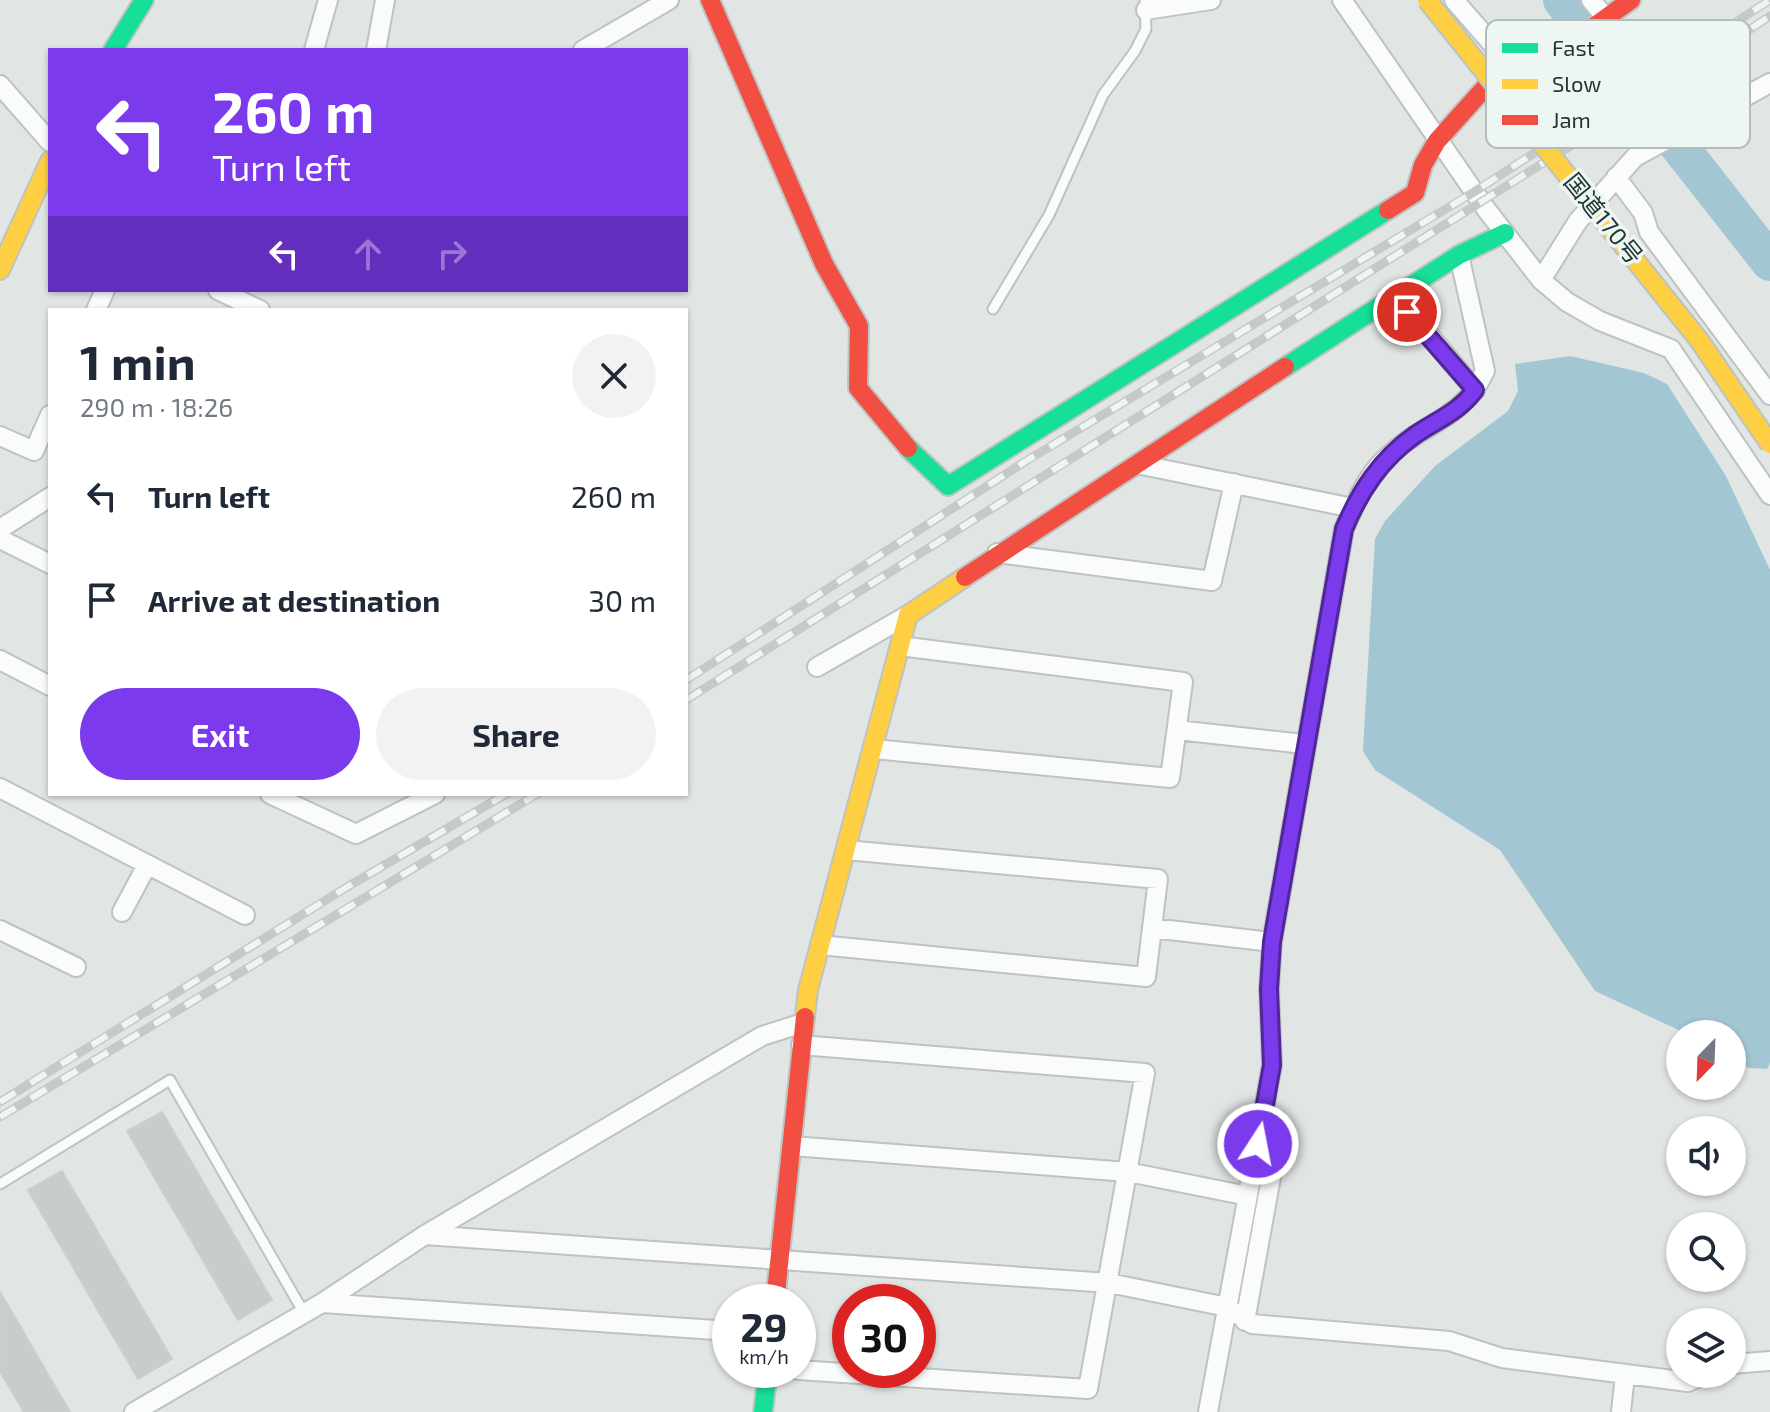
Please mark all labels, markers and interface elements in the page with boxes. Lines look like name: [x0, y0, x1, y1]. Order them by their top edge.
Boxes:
legend: [1486, 20, 1750, 148]
text: Fast: [1552, 34, 1595, 60]
text: Slow: [1552, 70, 1601, 96]
text: 260 m: [212, 77, 374, 144]
icon: left: [80, 80, 184, 184]
text: Jam: [1552, 106, 1591, 132]
text: Turn left: [212, 145, 351, 188]
street label: 国道170号: [1559, 167, 1650, 269]
icon: left: [262, 232, 306, 276]
icon: ahead: [346, 232, 390, 276]
icon: right: [430, 232, 474, 276]
pin: [1373, 278, 1441, 346]
icon: arrive: [1385, 290, 1429, 334]
text: 1 min: [80, 332, 196, 390]
button: close: [572, 334, 656, 418]
text: 290 m · 18:26: [80, 391, 233, 422]
icon: left: [80, 474, 124, 518]
text: Turn left: [148, 478, 270, 514]
text: 260 m: [571, 478, 656, 514]
icon: arrive: [80, 578, 124, 622]
text: Arrive at destination: [148, 582, 440, 618]
text: 30 m: [588, 582, 656, 618]
button: Exit: [80, 688, 360, 780]
button: Share: [376, 688, 656, 780]
north arrow: [1666, 1020, 1746, 1100]
map controls: [1666, 1020, 1746, 1388]
position arrow: [1216, 1102, 1300, 1186]
button: sound: [1666, 1116, 1746, 1196]
button: search: [1666, 1212, 1746, 1292]
speed limit sign: 30: [832, 1284, 936, 1388]
text: 29: [741, 1302, 787, 1350]
button: layers: [1666, 1308, 1746, 1388]
text: km/h: [739, 1344, 789, 1368]

